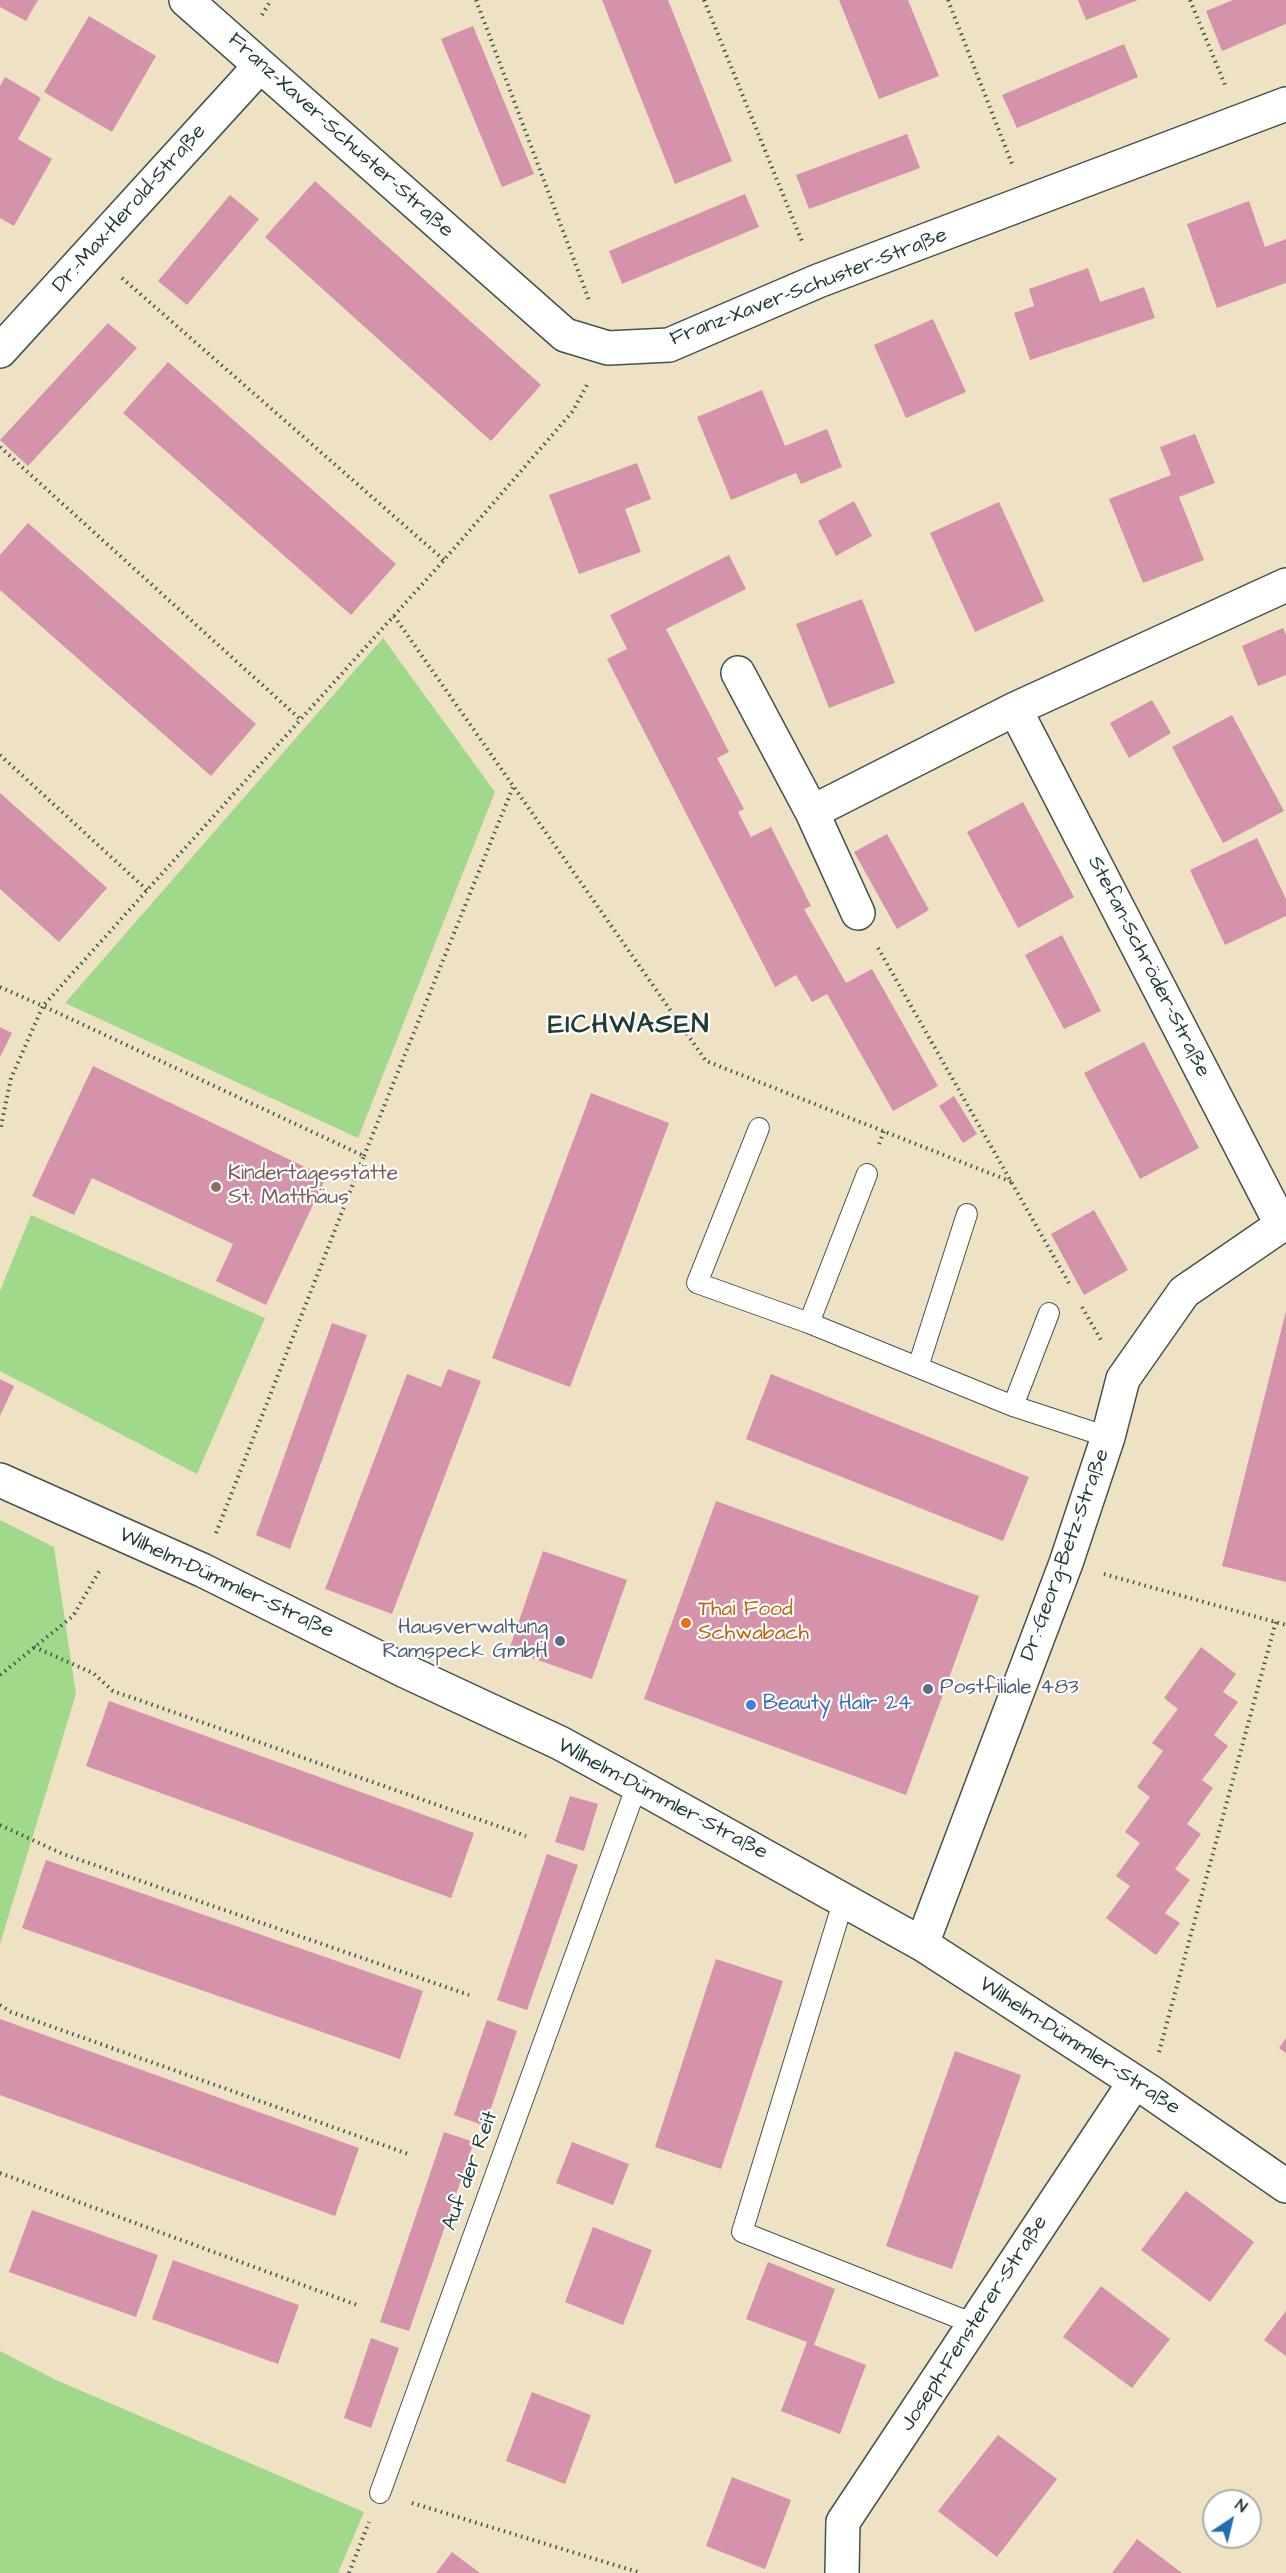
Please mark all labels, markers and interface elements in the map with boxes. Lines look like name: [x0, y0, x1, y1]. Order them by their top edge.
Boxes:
street label: Franz-Xaver-Schuster-Straße: [222, 28, 458, 244]
street label: Dr.-Max-Herold-Straße: [48, 120, 212, 298]
street label: Franz-Xaver-Schuster-Straße: [667, 223, 951, 353]
street label: Stefan-Schröder-Straße: [1081, 852, 1215, 1082]
district label: EICHWASEN: [548, 1010, 710, 1042]
place label: Kindertagesstätte St. Matthäus: [228, 1162, 398, 1212]
marker: Kindertagesstätte St. Matthäus: [209, 1180, 223, 1194]
street label: Dr.-Georg-Betz-Straße: [1016, 1446, 1116, 1664]
street label: Wilhelm-Dümmler-Straße: [114, 1523, 338, 1645]
place label: Thai Food Schwabach: [698, 1598, 809, 1648]
place label: Hausverwaltung Ramspeck GmbH: [382, 1616, 548, 1666]
marker: Thai Food Schwabach: [679, 1616, 693, 1630]
marker: Hausverwaltung Ramspeck GmbH: [553, 1634, 567, 1648]
place label: Postfiliale 483: [940, 1676, 1079, 1702]
marker: Postfiliale 483: [921, 1682, 935, 1696]
place label: Beauty Hair 24: [763, 1692, 912, 1718]
marker: Beauty Hair 24: [744, 1698, 758, 1712]
street label: Wilhelm-Dümmler-Straße: [553, 1734, 771, 1866]
street label: Wilhelm-Dümmler-Straße: [974, 1973, 1184, 2121]
street label: Auf der Reit: [438, 2108, 504, 2234]
street label: Joseph-Fensterer-Straße: [896, 2212, 1054, 2436]
north arrow: [1202, 2489, 1262, 2549]
text: N: [1231, 2494, 1252, 2518]

